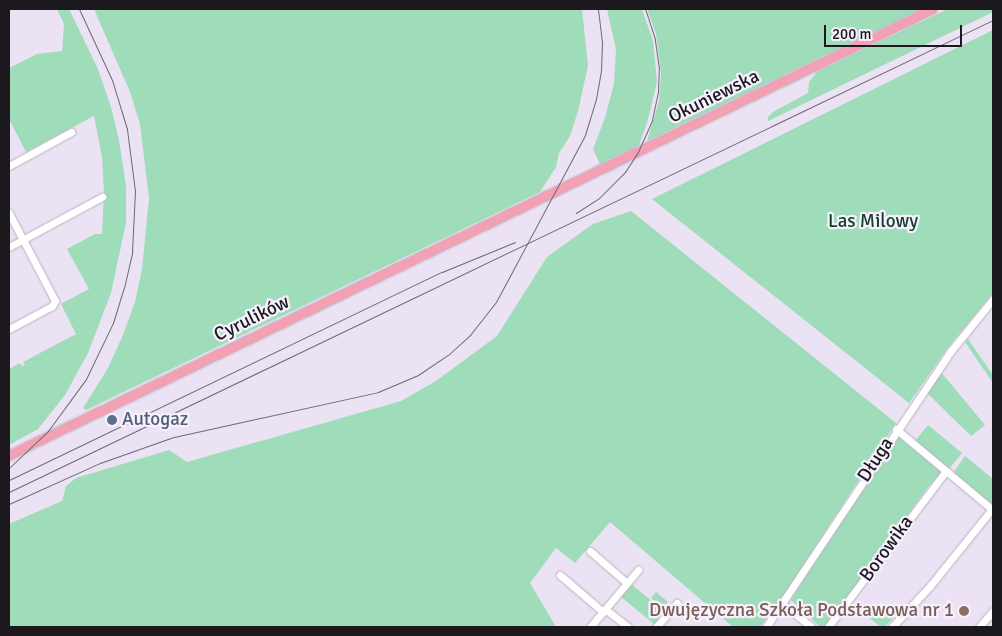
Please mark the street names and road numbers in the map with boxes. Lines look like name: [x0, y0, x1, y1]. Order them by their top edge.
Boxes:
street label: Okuniewska: [665, 65, 763, 129]
street label: Cyrulików: [211, 291, 293, 347]
street label: Długa: [853, 433, 899, 487]
street label: Borowika: [855, 512, 919, 586]

